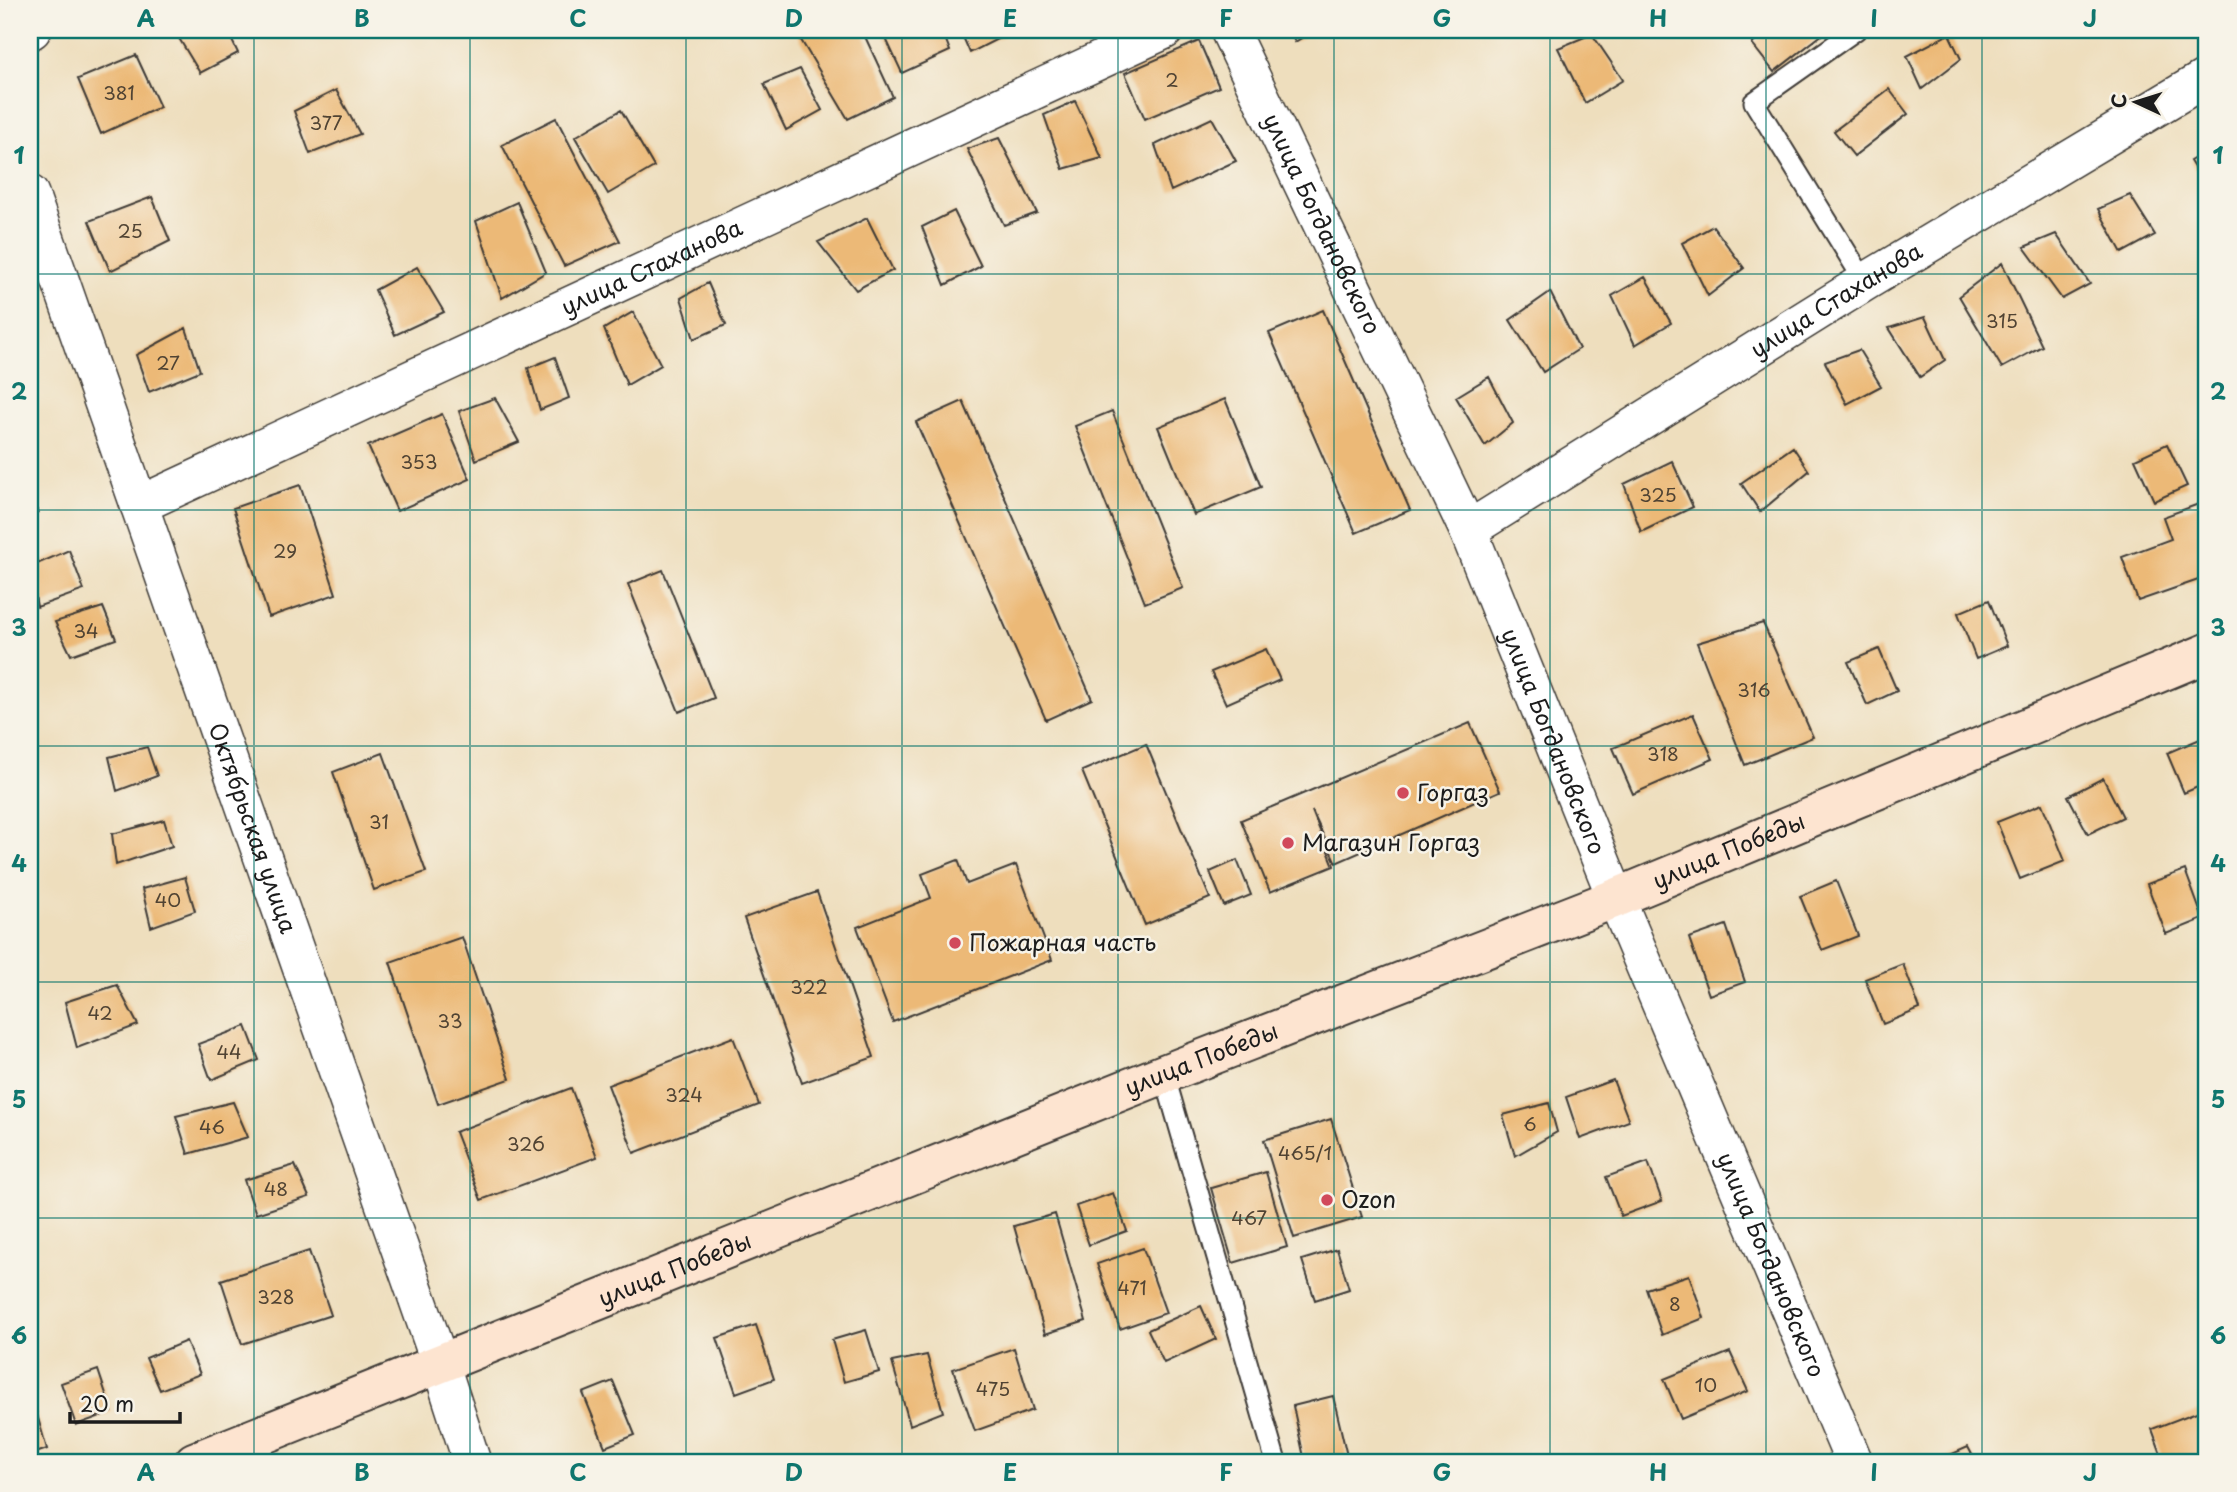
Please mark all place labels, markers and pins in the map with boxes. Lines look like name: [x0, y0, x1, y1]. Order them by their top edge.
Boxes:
place label: Горгаз: [1417, 774, 1489, 809]
marker: Горгаз: [1395, 785, 1411, 801]
place label: Магазин Горгаз: [1302, 824, 1480, 859]
marker: Магазин Горгаз: [1280, 835, 1296, 851]
place label: Пожарная часть: [969, 924, 1156, 959]
marker: Пожарная часть: [947, 935, 963, 951]
place label: Ozon: [1341, 1181, 1396, 1216]
marker: Ozon: [1319, 1192, 1335, 1208]

